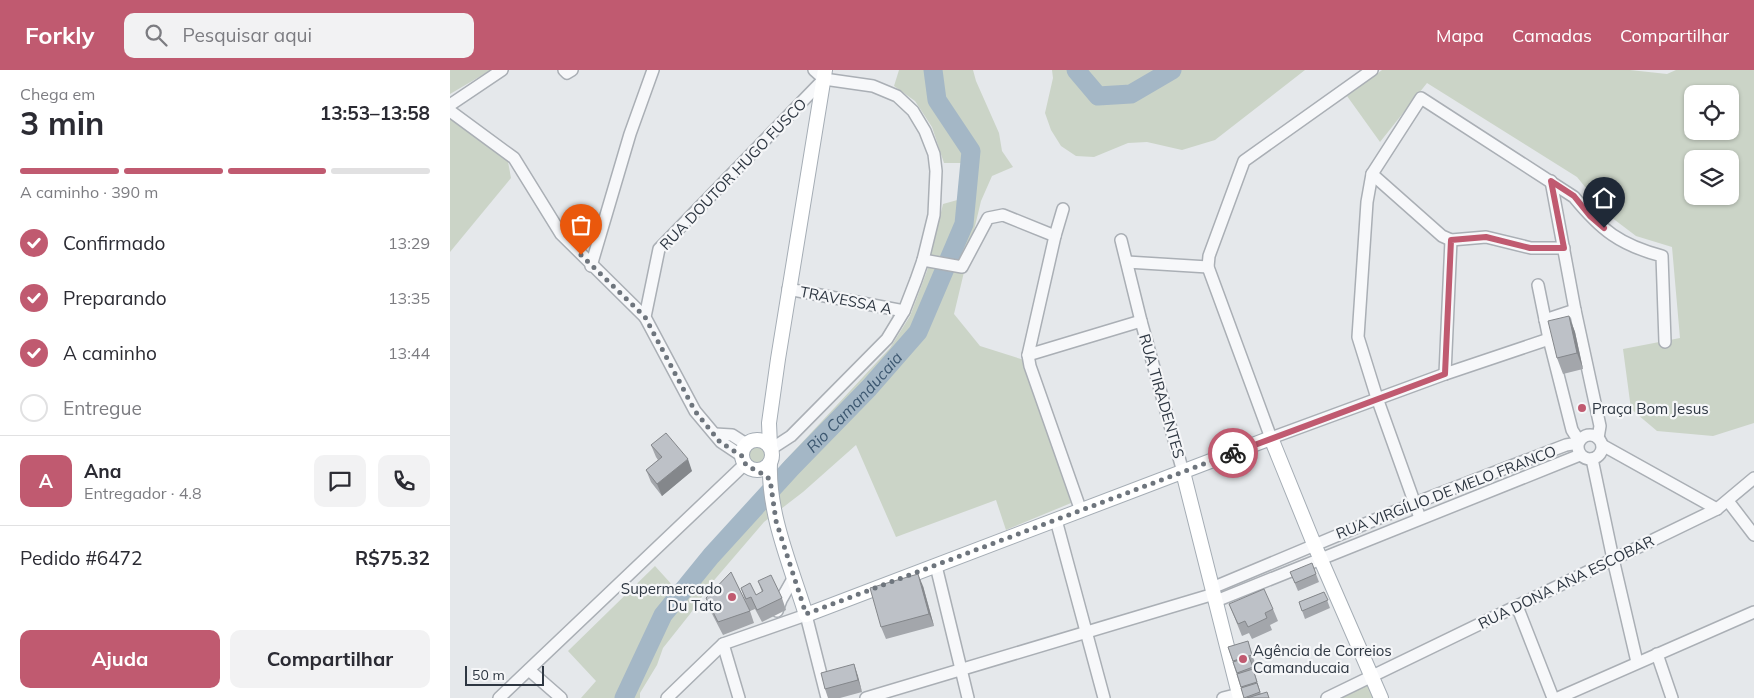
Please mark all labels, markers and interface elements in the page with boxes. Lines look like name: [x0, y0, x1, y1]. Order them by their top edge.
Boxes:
search box: [124, 13, 474, 58]
text: Forkly: [25, 20, 94, 50]
icon: search: [142, 21, 170, 49]
text: Pesquisar aqui: [182, 23, 312, 47]
text: Mapa: [1436, 24, 1484, 47]
text: Camadas: [1512, 24, 1592, 47]
text: Compartilhar: [1620, 24, 1729, 47]
text: Chega em: [20, 84, 95, 104]
map controls: [1684, 85, 1739, 205]
button: locate: [1684, 85, 1739, 140]
street label: RUA DOUTOR HUGO FUSCO: [656, 94, 810, 254]
text: 13:53–13:58: [320, 101, 430, 125]
text: 3 min: [20, 103, 104, 143]
button: layers: [1684, 150, 1739, 205]
pin: [1583, 177, 1625, 228]
text: A caminho · 390 m: [20, 182, 158, 202]
icon: home: [1590, 184, 1618, 212]
pin: [560, 204, 602, 255]
icon: bag: [567, 211, 595, 239]
icon: check: [20, 229, 48, 257]
text: Confirmado: [63, 231, 165, 255]
text: 13:29: [388, 233, 430, 253]
street label: TRAVESSA A: [798, 282, 894, 318]
icon: check: [20, 284, 48, 312]
text: Preparando: [63, 286, 167, 310]
text: 13:35: [388, 288, 430, 308]
street label: RUA TIRADENTES: [1135, 332, 1189, 460]
icon: check: [20, 339, 48, 367]
text: A caminho: [63, 341, 157, 365]
text: 13:44: [388, 343, 430, 363]
water label: Rio Camanducaia: [802, 347, 907, 457]
text: Entregue: [63, 396, 142, 420]
place label: Praça Bom Jesus: [1592, 399, 1709, 418]
marker: Praça Bom Jesus: [1576, 402, 1588, 414]
courier: [1208, 428, 1258, 478]
icon: bike: [1219, 439, 1247, 467]
street label: RUA VIRGÍLIO DE MELO FRANCO: [1333, 441, 1559, 543]
button: chat: [314, 455, 366, 507]
button: phone: [378, 455, 430, 507]
text: Ana: [84, 459, 122, 483]
text: A: [39, 469, 53, 493]
text: Entregador · 4.8: [84, 483, 201, 503]
street label: RUA DONA ANA ESCOBAR: [1475, 531, 1657, 633]
text: Pedido #6472: [20, 546, 142, 570]
text: R$75.32: [355, 546, 430, 570]
place label: Supermercado Du Tato: [621, 579, 722, 615]
marker: Supermercado Du Tato: [726, 591, 738, 603]
button: Ajuda: [20, 630, 220, 688]
button: Compartilhar: [230, 630, 430, 688]
place label: Agência de Correios Camanducaia: [1253, 641, 1392, 677]
marker: Agência de Correios Camanducaia: [1237, 653, 1249, 665]
scale bar: [465, 663, 544, 686]
text: 50 m: [472, 666, 505, 684]

